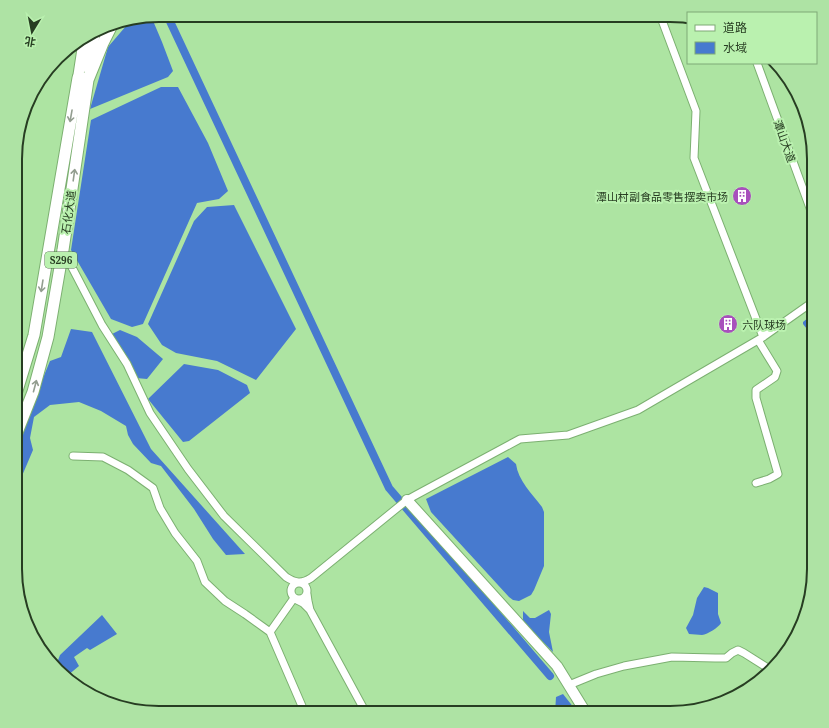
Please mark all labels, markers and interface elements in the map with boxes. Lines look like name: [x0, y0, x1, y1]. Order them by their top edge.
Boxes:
north arrow: [12, 12, 52, 52]
legend: [687, 12, 817, 64]
text: 道路: [723, 19, 747, 36]
text: 北: [23, 34, 37, 51]
text: 水域: [723, 39, 747, 56]
one-way arrow: [67, 110, 75, 123]
street label: 潭山大道: [770, 118, 800, 164]
one-way arrow: [70, 169, 78, 182]
building icon: 潭山村副食品零售摆卖市场: [731, 185, 753, 207]
street label: 石化大道: [58, 189, 78, 235]
place label: 潭山村副食品零售摆卖市场: [596, 189, 728, 204]
road number: S296: [45, 252, 77, 268]
one-way arrow: [38, 279, 46, 292]
building icon: 六队球场: [717, 313, 739, 335]
place label: 六队球场: [742, 317, 786, 332]
one-way arrow: [32, 379, 39, 392]

